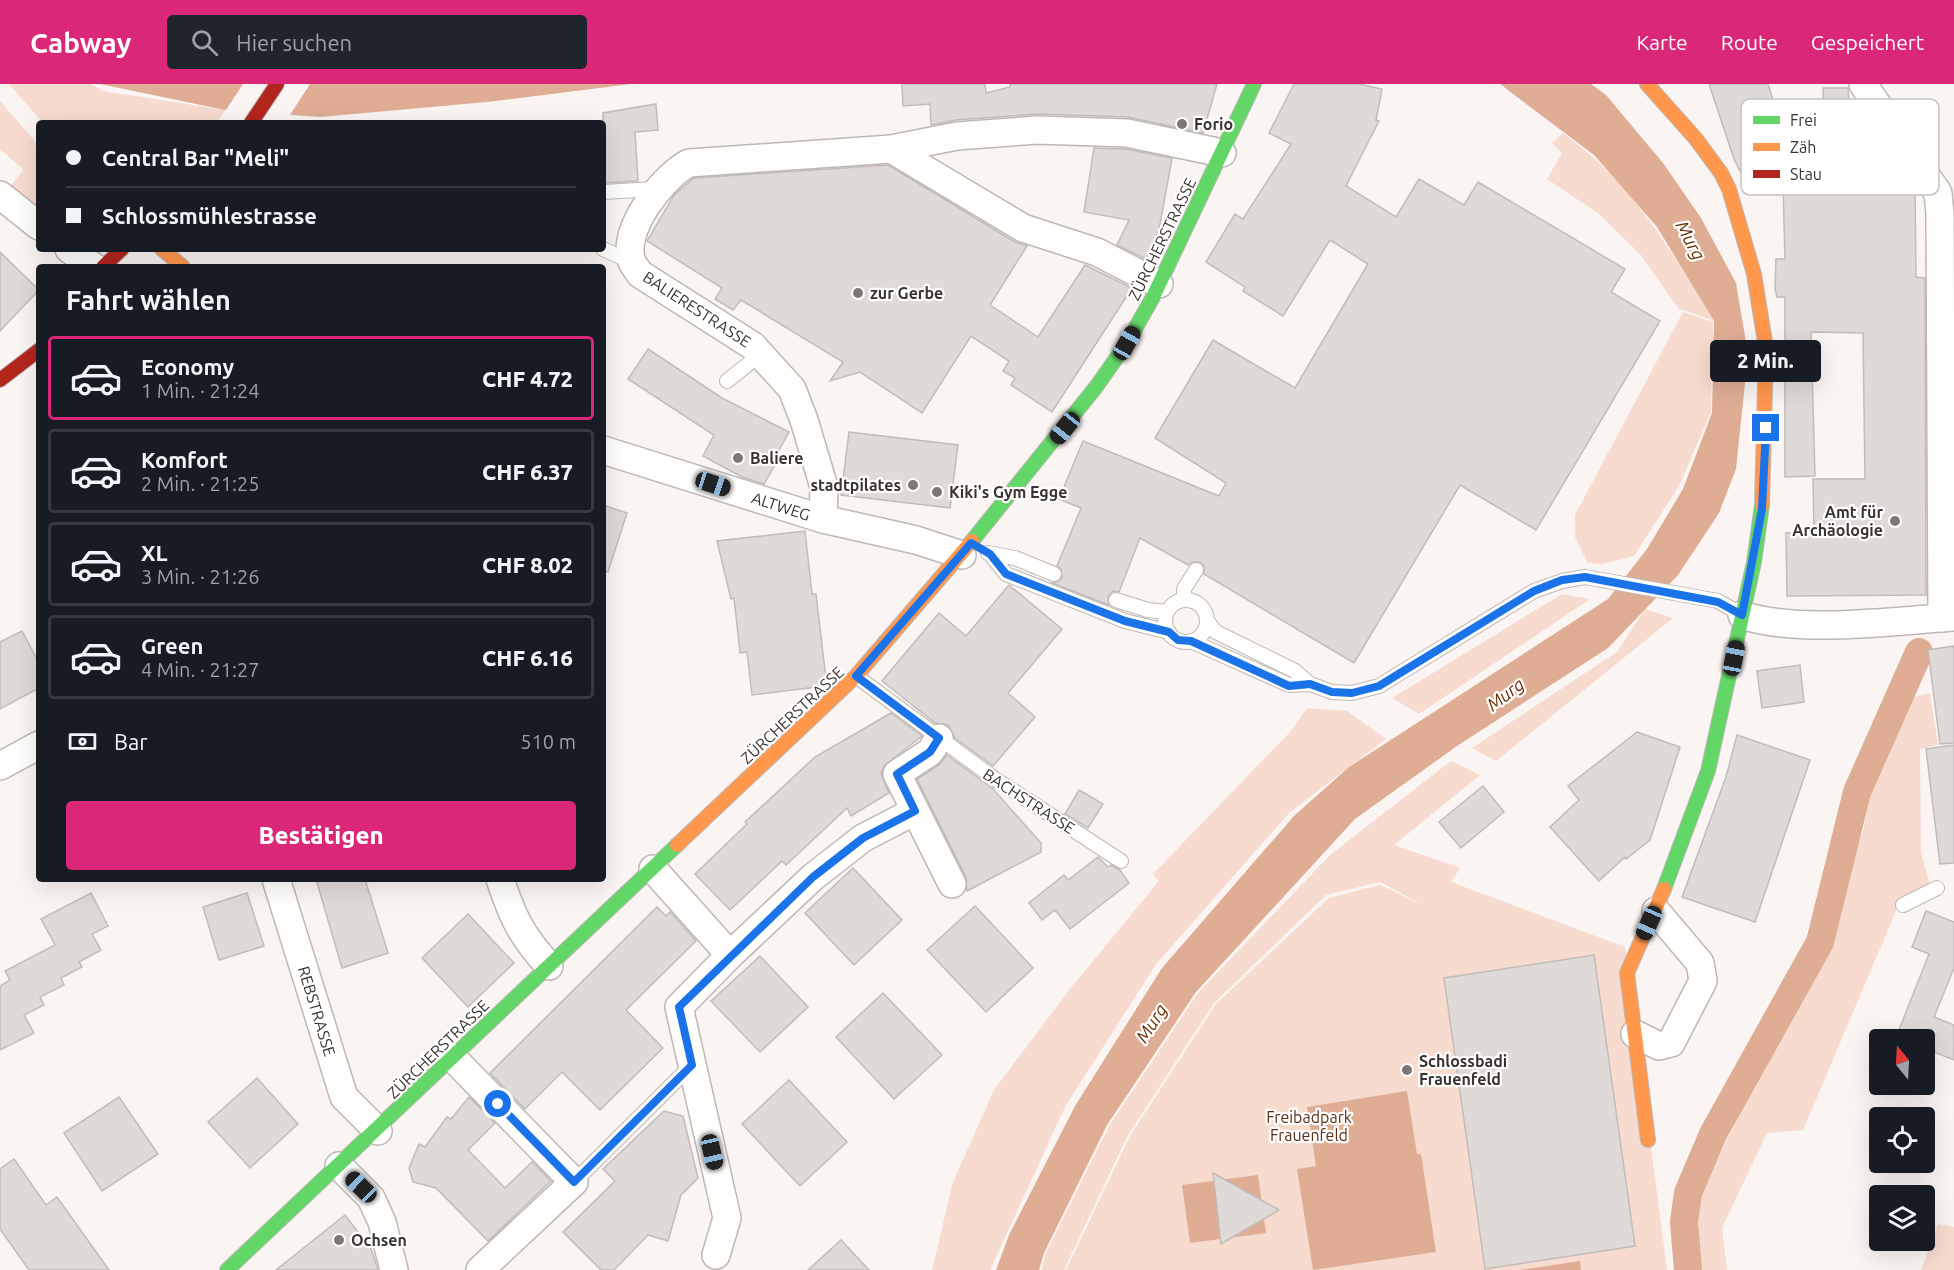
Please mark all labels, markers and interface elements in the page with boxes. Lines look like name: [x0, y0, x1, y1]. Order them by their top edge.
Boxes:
search box: [167, 15, 587, 69]
icon: search: [188, 26, 221, 59]
text: Cabway: [30, 27, 131, 58]
text: Hier suchen: [236, 30, 352, 55]
text: Karte: [1636, 30, 1688, 54]
text: Route: [1721, 30, 1778, 54]
text: Gespeichert: [1811, 30, 1924, 54]
legend: [1741, 99, 1939, 195]
text: Frei: [1790, 111, 1817, 129]
place label: Forio: [1194, 115, 1233, 133]
marker: Forio: [1175, 117, 1189, 131]
text: Zäh: [1790, 138, 1816, 156]
text: Central Bar "Meli": [102, 145, 289, 170]
text: Stau: [1790, 165, 1822, 183]
street label: ZÜRCHERSTRASSE: [1125, 175, 1199, 303]
text: Schlossmühlestrasse: [102, 203, 317, 228]
water label: Murg: [1672, 217, 1710, 263]
street label: BALIERESTRASSE: [640, 267, 754, 351]
place label: zur Gerbe: [870, 284, 943, 302]
text: Fahrt wählen: [66, 285, 231, 315]
marker: zur Gerbe: [851, 286, 865, 300]
car: [1110, 323, 1144, 363]
callout: 2 Min.: [1710, 341, 1822, 383]
text: 2 Min.: [1737, 349, 1794, 372]
icon: car: [69, 351, 123, 405]
text: Economy: [141, 354, 234, 379]
text: CHF 4.72: [482, 366, 573, 391]
text: 1 Min. · 21:24: [141, 379, 260, 402]
car: [1047, 408, 1083, 448]
route end: [1752, 414, 1779, 441]
icon: car: [69, 444, 123, 498]
text: Komfort: [141, 447, 228, 472]
place label: Baliere: [750, 449, 803, 467]
marker: Baliere: [731, 451, 745, 465]
text: CHF 6.37: [482, 459, 573, 484]
car: [693, 470, 733, 498]
text: 2 Min. · 21:25: [141, 472, 260, 495]
place label: stadtpilates: [810, 476, 901, 494]
marker: stadtpilates: [906, 478, 920, 492]
place label: Kiki's Gym Egge: [949, 483, 1067, 501]
marker: Kiki's Gym Egge: [930, 485, 944, 499]
street label: ALTWEG: [750, 488, 812, 524]
place label: Amt für Archäologie: [1792, 503, 1883, 539]
marker: Amt für Archäologie: [1888, 514, 1902, 528]
icon: car: [69, 537, 123, 591]
text: XL: [141, 540, 168, 565]
text: CHF 8.02: [482, 552, 573, 577]
text: 3 Min. · 21:26: [141, 565, 260, 588]
icon: car: [69, 630, 123, 684]
text: Green: [141, 633, 203, 658]
car: [1722, 639, 1746, 677]
text: CHF 6.16: [482, 645, 573, 670]
text: 4 Min. · 21:27: [141, 658, 260, 681]
street label: ZÜRCHERSTRASSE: [737, 663, 847, 767]
water label: Murg: [1482, 673, 1528, 714]
icon: cash: [66, 725, 99, 758]
text: Bar: [114, 729, 148, 754]
text: 510 m: [520, 730, 576, 753]
street label: BACHSTRASSE: [980, 765, 1078, 837]
button: Bestätigen: [66, 801, 576, 870]
car: [1633, 903, 1665, 943]
street label: REBSTRASSE: [295, 964, 339, 1058]
street label: ZÜRCHERSTRASSE: [384, 996, 492, 1102]
water label: Murg: [1131, 1000, 1171, 1046]
north arrow: [1869, 1029, 1935, 1095]
map controls: [1869, 1029, 1935, 1251]
place label: Schlossbadi Frauenfeld: [1419, 1052, 1507, 1088]
marker: Schlossbadi Frauenfeld: [1400, 1063, 1414, 1077]
route start: [484, 1090, 511, 1117]
button: locate: [1869, 1107, 1935, 1173]
park label: Freibadpark Frauenfeld: [1266, 1108, 1352, 1144]
car: [699, 1132, 725, 1172]
car: [342, 1168, 380, 1206]
button: layers: [1869, 1185, 1935, 1251]
place label: Ochsen: [351, 1231, 407, 1249]
marker: Ochsen: [332, 1233, 346, 1247]

